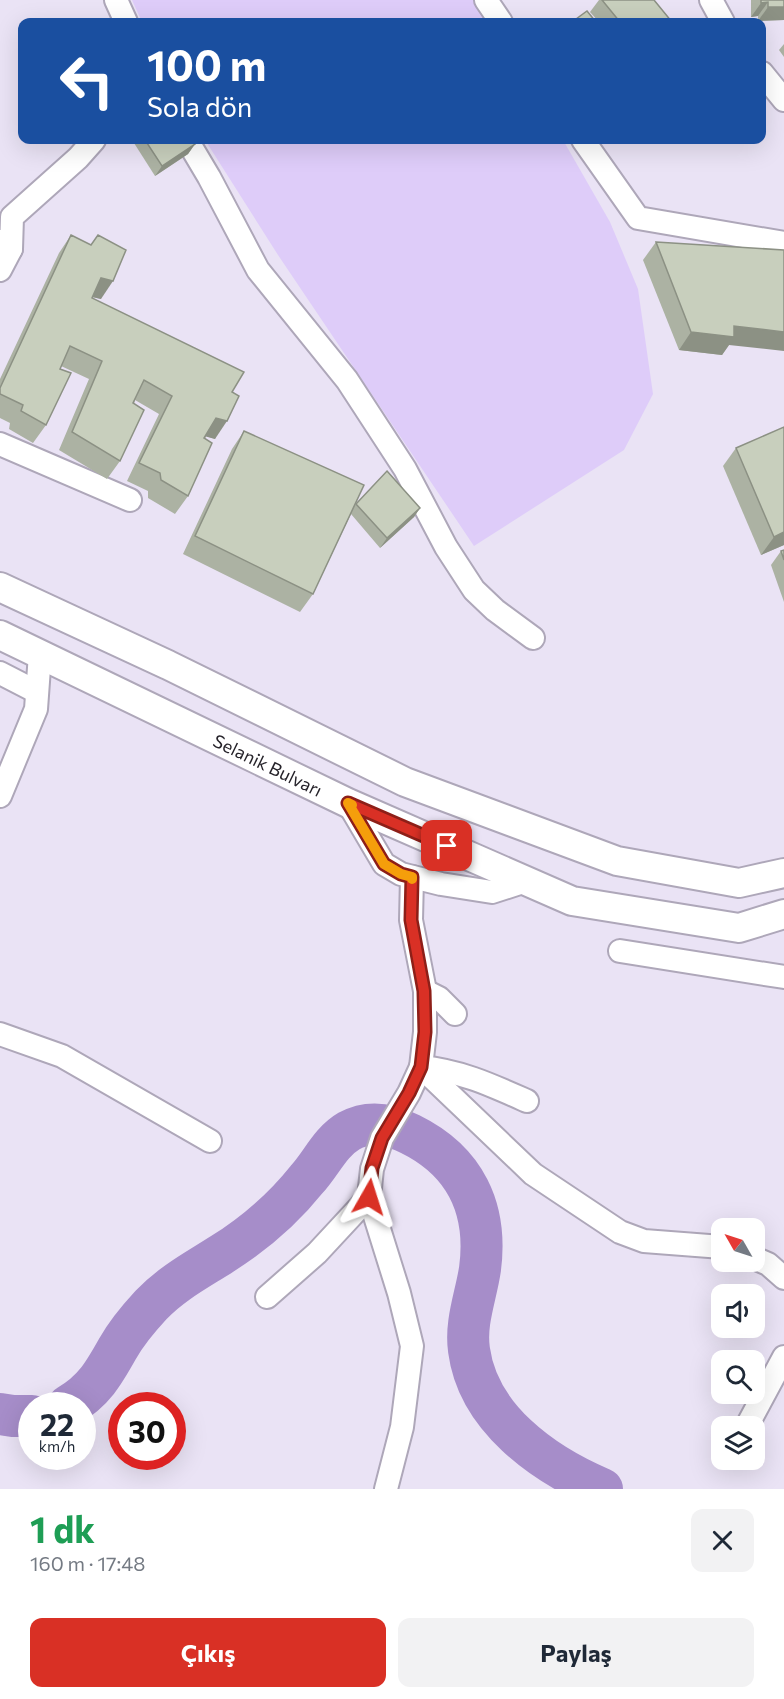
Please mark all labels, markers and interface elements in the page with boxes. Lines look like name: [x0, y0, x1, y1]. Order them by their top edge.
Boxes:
text: 100 m: [147, 38, 267, 90]
icon: left: [48, 42, 126, 120]
text: Sola dön: [147, 90, 252, 123]
street label: Selanik Bulvarı: [210, 729, 326, 801]
pin: [421, 820, 472, 871]
icon: arrive: [430, 829, 463, 862]
position arrow: [337, 1165, 401, 1229]
north arrow: [711, 1218, 765, 1272]
map controls: [711, 1218, 765, 1470]
button: sound: [711, 1284, 765, 1338]
button: search: [711, 1350, 765, 1404]
speed limit sign: 30: [108, 1392, 186, 1470]
text: 22: [40, 1405, 74, 1442]
button: layers: [711, 1416, 765, 1470]
text: km/h: [39, 1437, 75, 1455]
text: 1 dk: [30, 1506, 95, 1550]
button: close: [691, 1509, 754, 1572]
text: 160 m · 17:48: [30, 1551, 145, 1575]
button: Çıkış: [30, 1618, 386, 1687]
button: Paylaş: [398, 1618, 754, 1687]

